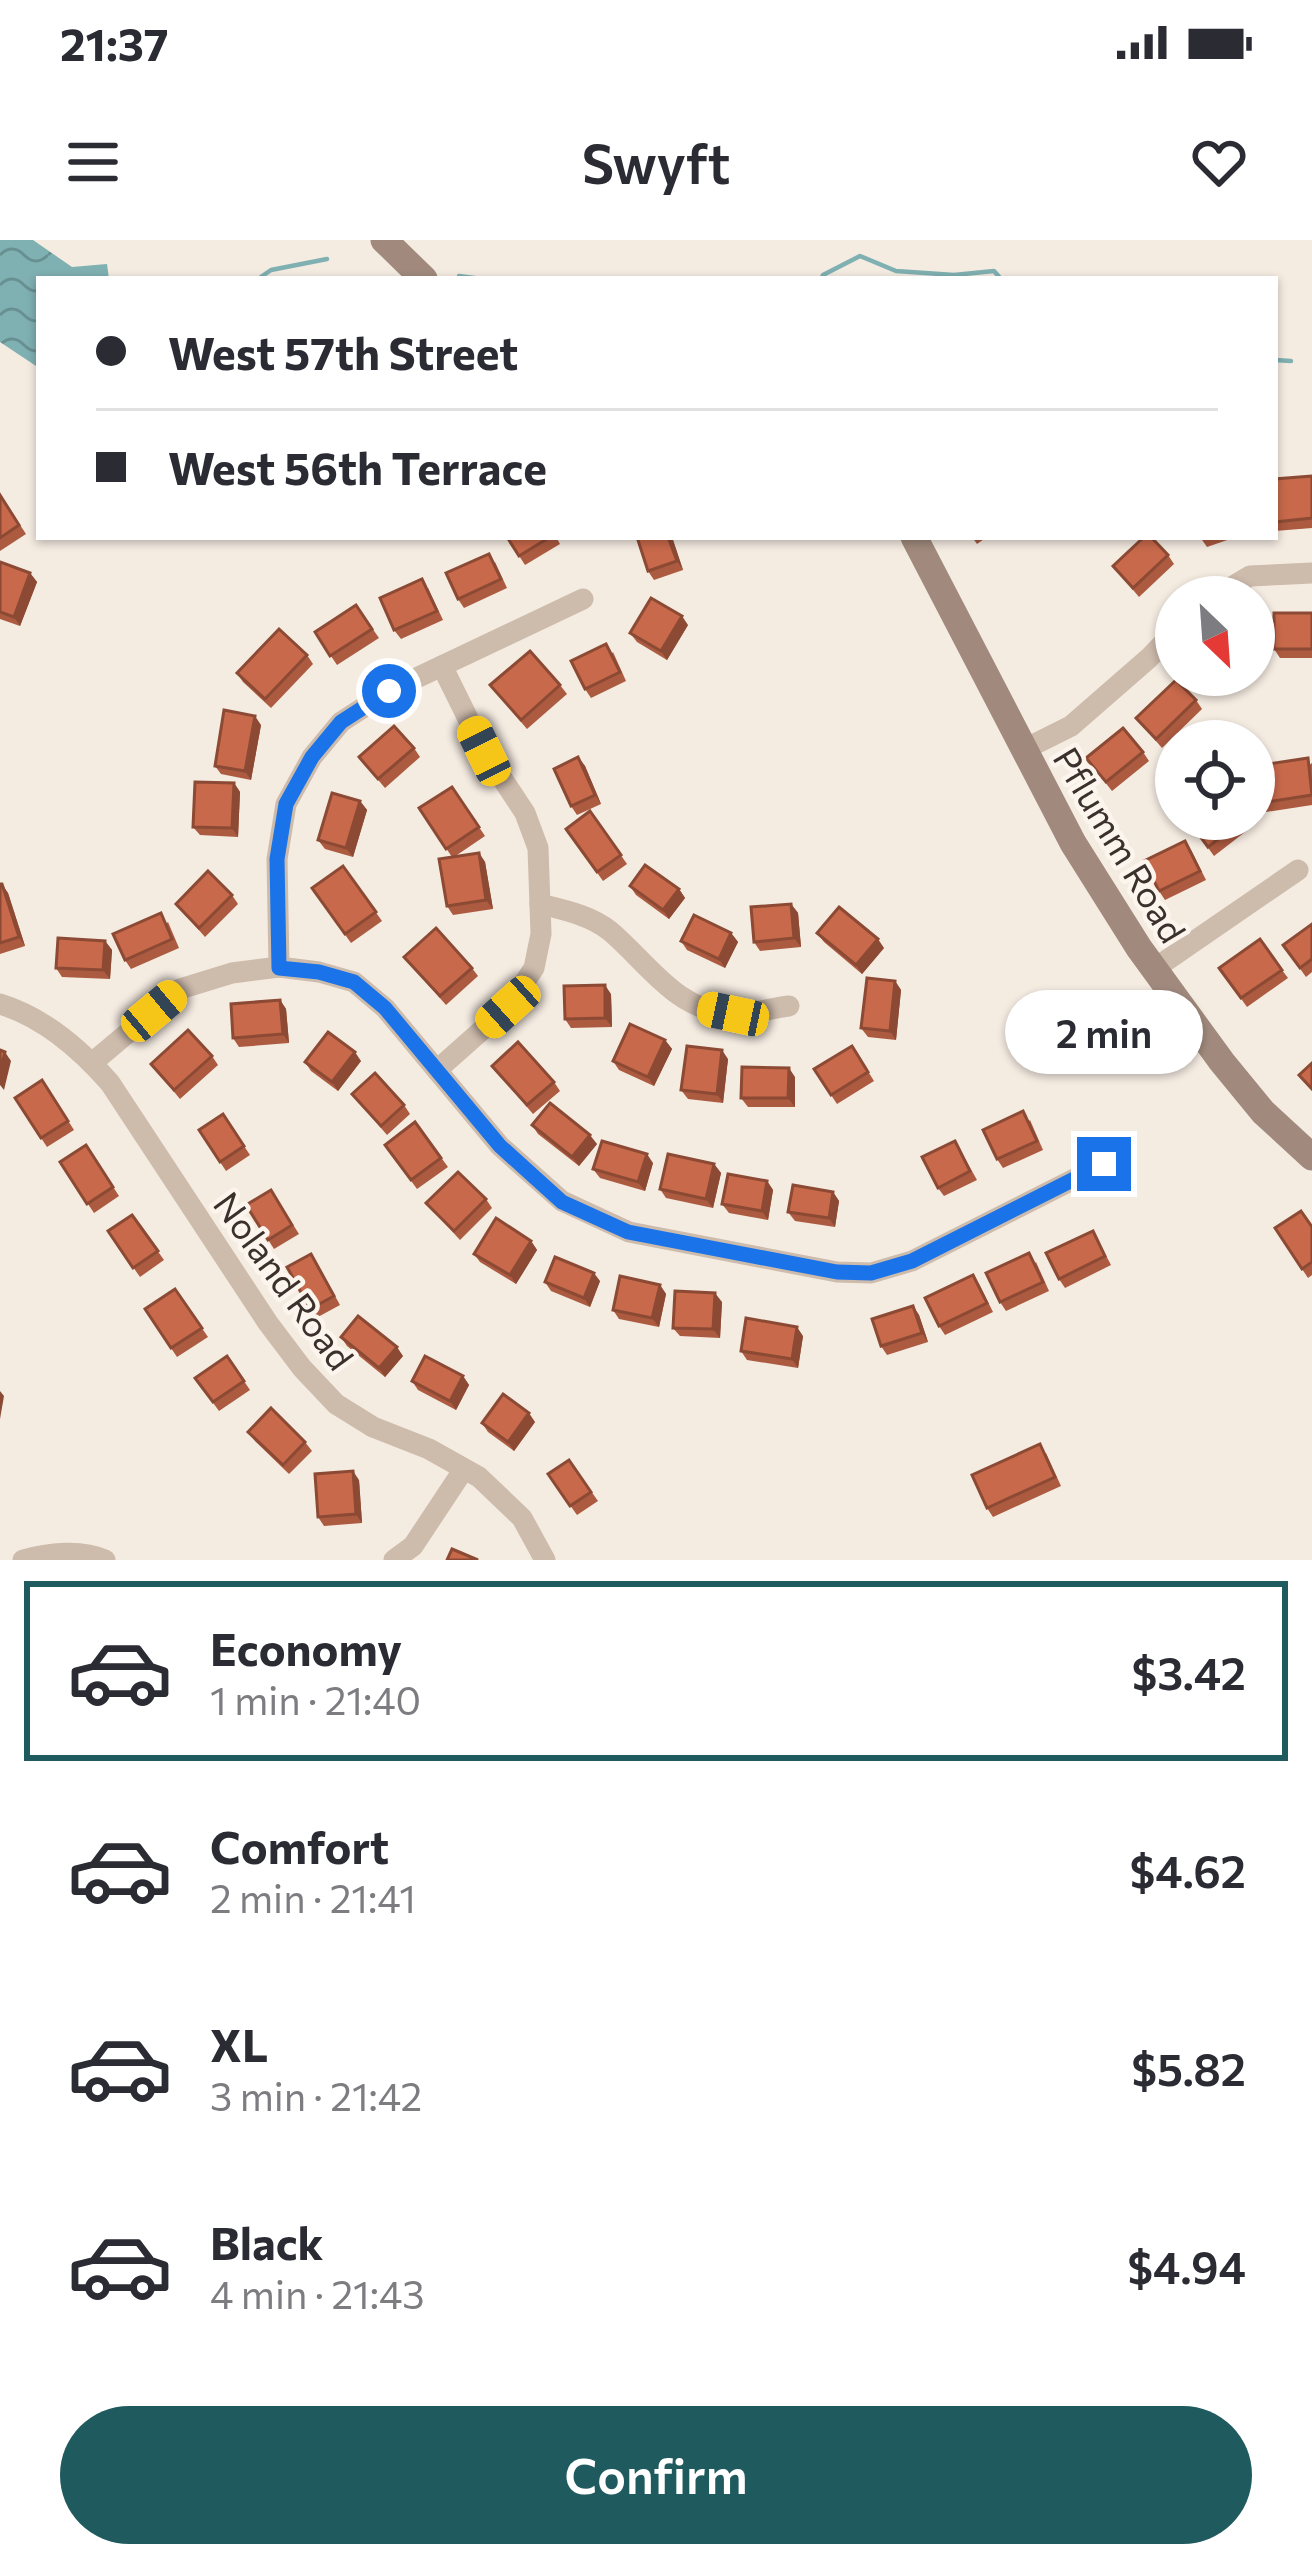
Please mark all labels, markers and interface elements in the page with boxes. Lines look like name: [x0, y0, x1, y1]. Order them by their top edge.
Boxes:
text: 21:37: [60, 15, 168, 70]
icon: menu: [60, 129, 126, 195]
text: Swyft: [582, 129, 730, 195]
icon: heart: [1186, 129, 1252, 195]
text: West 57th Street: [168, 324, 518, 379]
text: West 56th Terrace: [168, 439, 547, 494]
north arrow: [1155, 576, 1275, 696]
map controls: [1155, 576, 1275, 840]
route start: [362, 664, 416, 718]
car: [452, 711, 516, 791]
button: locate: [1155, 720, 1275, 840]
street label: Pflumm Road: [1046, 738, 1196, 950]
car: [469, 970, 547, 1044]
car: [115, 974, 193, 1048]
car: [694, 989, 772, 1039]
callout: 2 min: [1005, 990, 1203, 1074]
text: 2 min: [1056, 1008, 1152, 1056]
route end: [1077, 1137, 1131, 1191]
street label: Noland Road: [206, 1183, 364, 1377]
icon: car: [66, 1617, 174, 1725]
text: Economy: [210, 1620, 402, 1675]
text: $3.42: [1132, 1644, 1246, 1699]
text: 1 min · 21:40: [210, 1675, 421, 1723]
icon: car: [66, 1815, 174, 1923]
text: Comfort: [210, 1818, 389, 1873]
text: $4.62: [1130, 1842, 1246, 1897]
text: 2 min · 21:41: [210, 1873, 416, 1921]
icon: car: [66, 2013, 174, 2121]
text: XL: [210, 2016, 268, 2071]
text: $5.82: [1131, 2040, 1246, 2095]
text: 3 min · 21:42: [210, 2071, 422, 2119]
icon: car: [66, 2211, 174, 2319]
text: Black: [210, 2214, 323, 2269]
text: $4.94: [1127, 2238, 1246, 2293]
text: 4 min · 21:43: [210, 2269, 425, 2317]
button: Confirm: [60, 2406, 1252, 2544]

